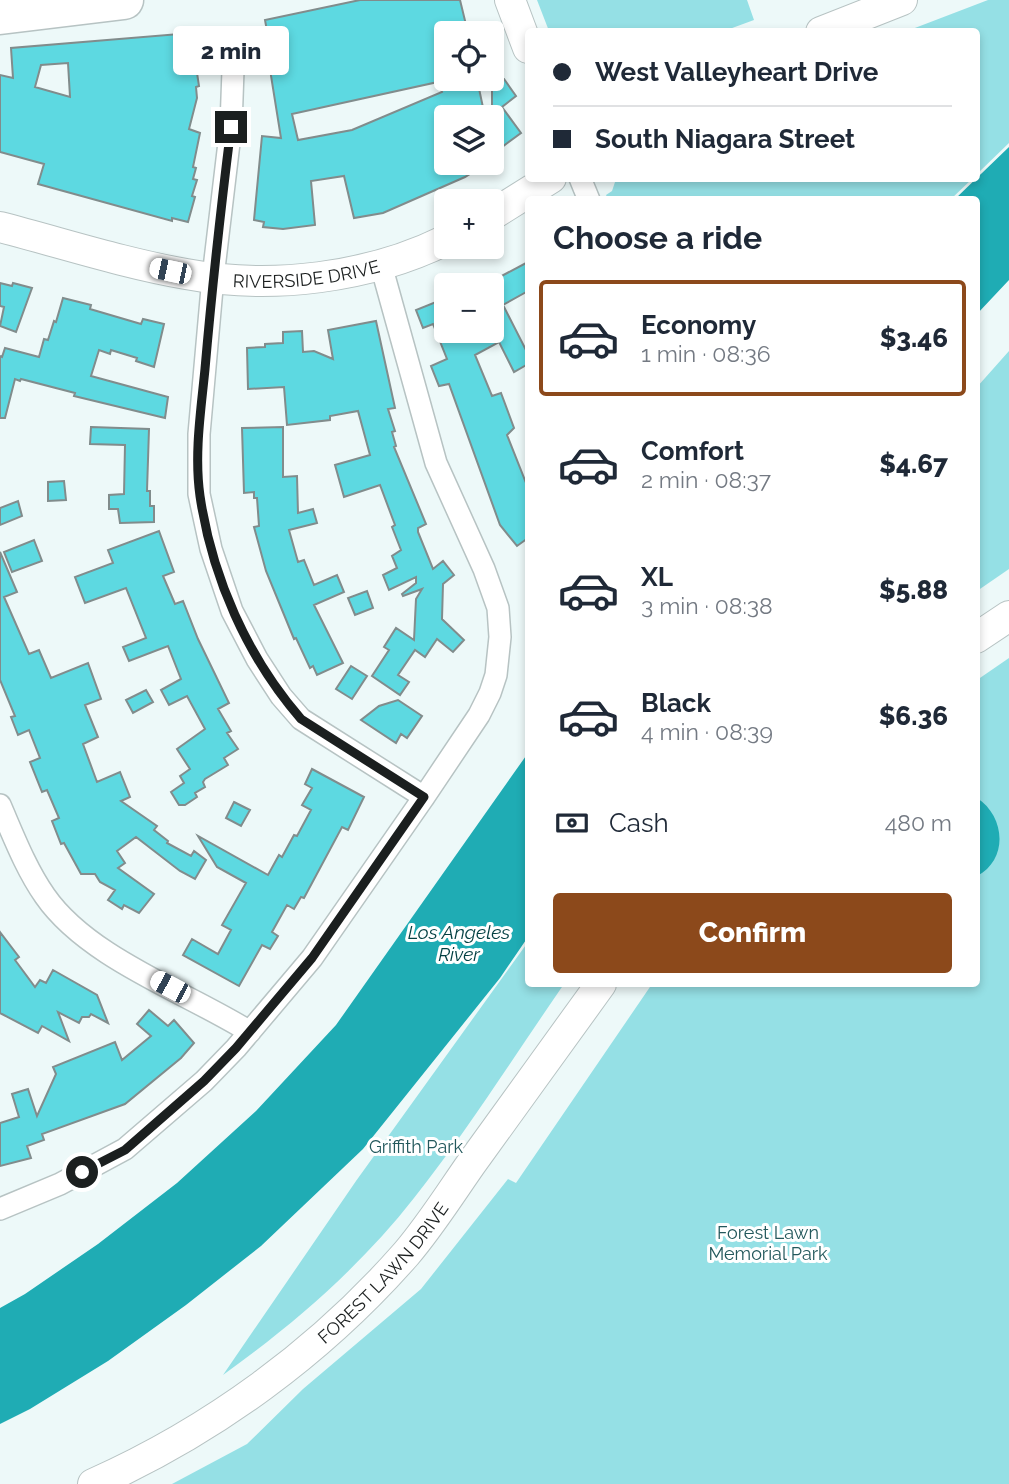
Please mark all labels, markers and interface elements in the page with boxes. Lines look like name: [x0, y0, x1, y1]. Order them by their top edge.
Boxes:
map controls: [434, 21, 504, 343]
button: locate: [434, 21, 504, 91]
callout: 2 min: [173, 25, 289, 74]
text: 2 min: [201, 37, 261, 64]
text: West Valleyheart Drive: [595, 57, 878, 87]
button: layers: [434, 105, 504, 175]
route end: [215, 111, 247, 143]
text: South Niagara Street: [595, 124, 855, 154]
button: +: [434, 189, 504, 259]
text: Choose a ride: [553, 219, 762, 256]
street label: RIVERSIDE DRIVE: [232, 255, 382, 291]
car: [148, 256, 193, 286]
button: −: [434, 273, 504, 343]
icon: car: [557, 307, 620, 370]
text: Economy: [641, 310, 756, 340]
text: $3.46: [880, 323, 948, 353]
text: 1 min · 08:36: [641, 340, 771, 367]
icon: car: [557, 433, 620, 496]
text: Comfort: [641, 436, 744, 466]
text: $4.67: [879, 449, 948, 479]
text: 2 min · 08:37: [641, 466, 771, 493]
icon: car: [557, 559, 620, 622]
text: XL: [641, 562, 673, 592]
text: $5.88: [879, 575, 948, 605]
text: 3 min · 08:38: [641, 592, 773, 619]
icon: car: [557, 685, 620, 748]
text: Black: [641, 688, 711, 718]
text: $6.36: [879, 701, 948, 731]
text: 4 min · 08:39: [641, 718, 773, 745]
icon: cash: [553, 804, 591, 842]
text: Cash: [609, 808, 669, 838]
text: 480 m: [885, 809, 952, 836]
button: Confirm: [553, 893, 952, 973]
water label: Los Angeles River: [408, 921, 510, 965]
car: [147, 968, 194, 1006]
park label: Griffith Park: [369, 1136, 464, 1157]
route start: [66, 1156, 98, 1188]
street label: FOREST LAWN DRIVE: [313, 1198, 452, 1347]
park label: Forest Lawn Memorial Park: [708, 1222, 828, 1264]

